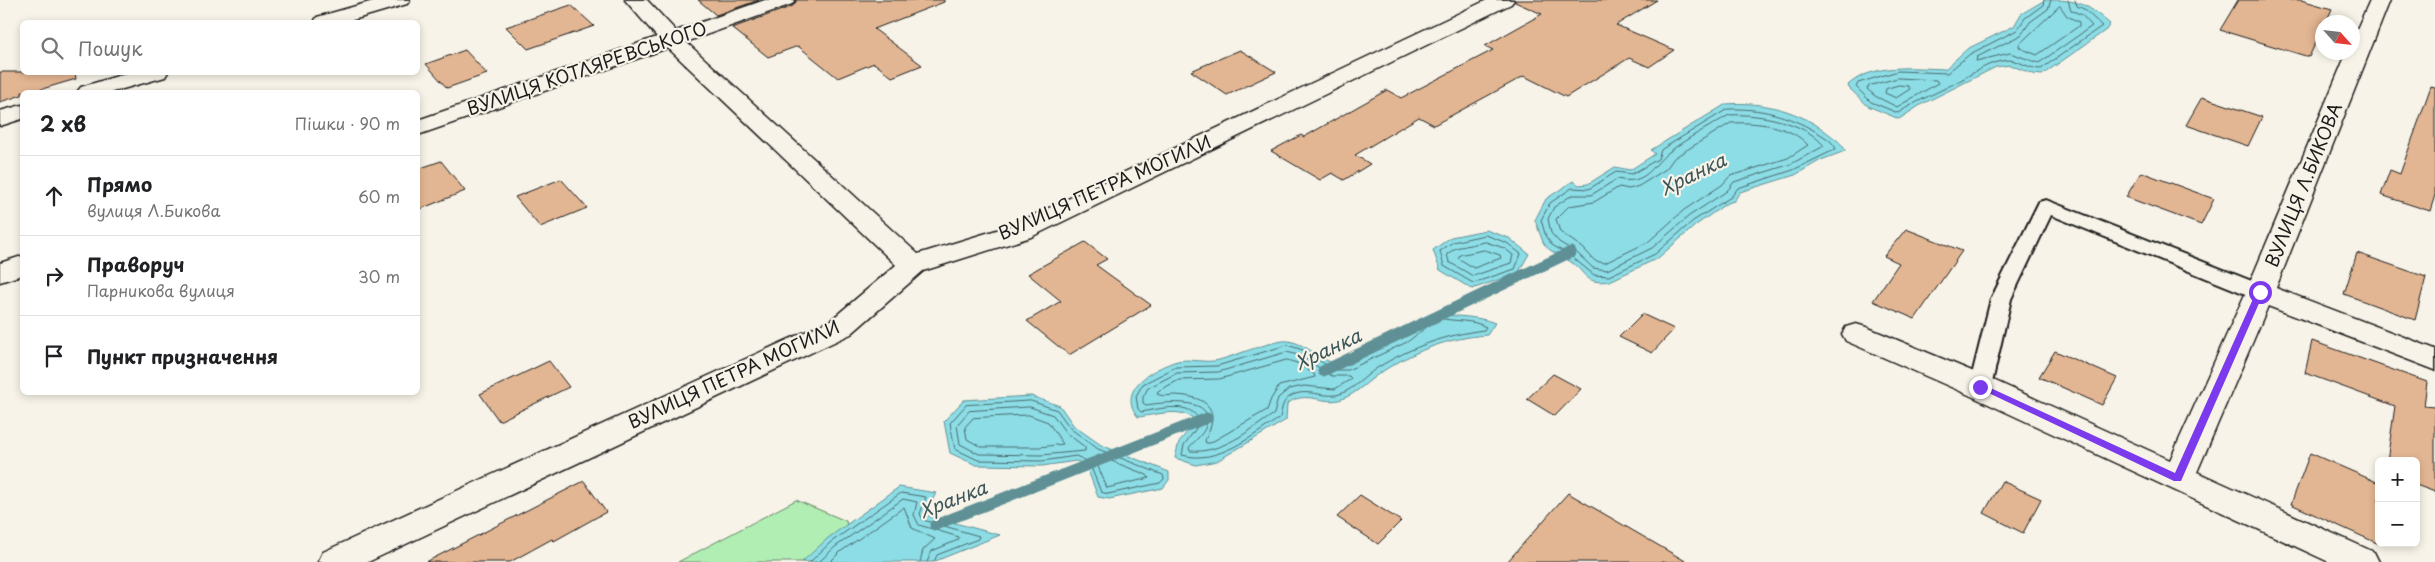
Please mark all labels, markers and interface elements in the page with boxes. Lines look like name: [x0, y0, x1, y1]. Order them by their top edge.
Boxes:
street label: ВУЛИЦЯ КОТЛЯРЕВСЬКОГО: [463, 14, 710, 121]
north arrow: [2315, 15, 2360, 60]
search box: [20, 20, 420, 75]
icon: search: [38, 34, 66, 62]
text: Пошук: [78, 34, 143, 62]
street label: ВУЛИЦЯ Л.БИКОВА: [2257, 98, 2348, 271]
text: 2 хв: [40, 107, 86, 139]
text: Пішки · 90 m: [295, 111, 400, 135]
street label: ВУЛИЦЯ ПЕТРА МОГИЛИ: [993, 127, 1215, 246]
water label: Хранка: [1655, 145, 1731, 201]
text: Прямо: [87, 170, 152, 198]
icon: ahead: [40, 182, 68, 210]
text: 60 m: [358, 184, 400, 208]
text: вулиця Л.Бикова: [87, 198, 220, 222]
text: Праворуч: [87, 250, 184, 278]
icon: right: [40, 262, 68, 290]
text: 30 m: [358, 264, 400, 288]
text: Парникова вулиця: [87, 278, 235, 302]
route start: [2249, 281, 2272, 304]
street label: ВУЛИЦЯ ПЕТРА МОГИЛИ: [623, 313, 844, 435]
water label: Хранка: [1290, 320, 1366, 376]
icon: arrive: [40, 342, 68, 370]
text: Пункт призначення: [87, 342, 278, 370]
route end: [1969, 376, 1992, 399]
map controls: [2375, 457, 2420, 547]
button: +: [2375, 457, 2420, 502]
water label: Хранка: [915, 472, 992, 524]
button: −: [2375, 502, 2420, 547]

